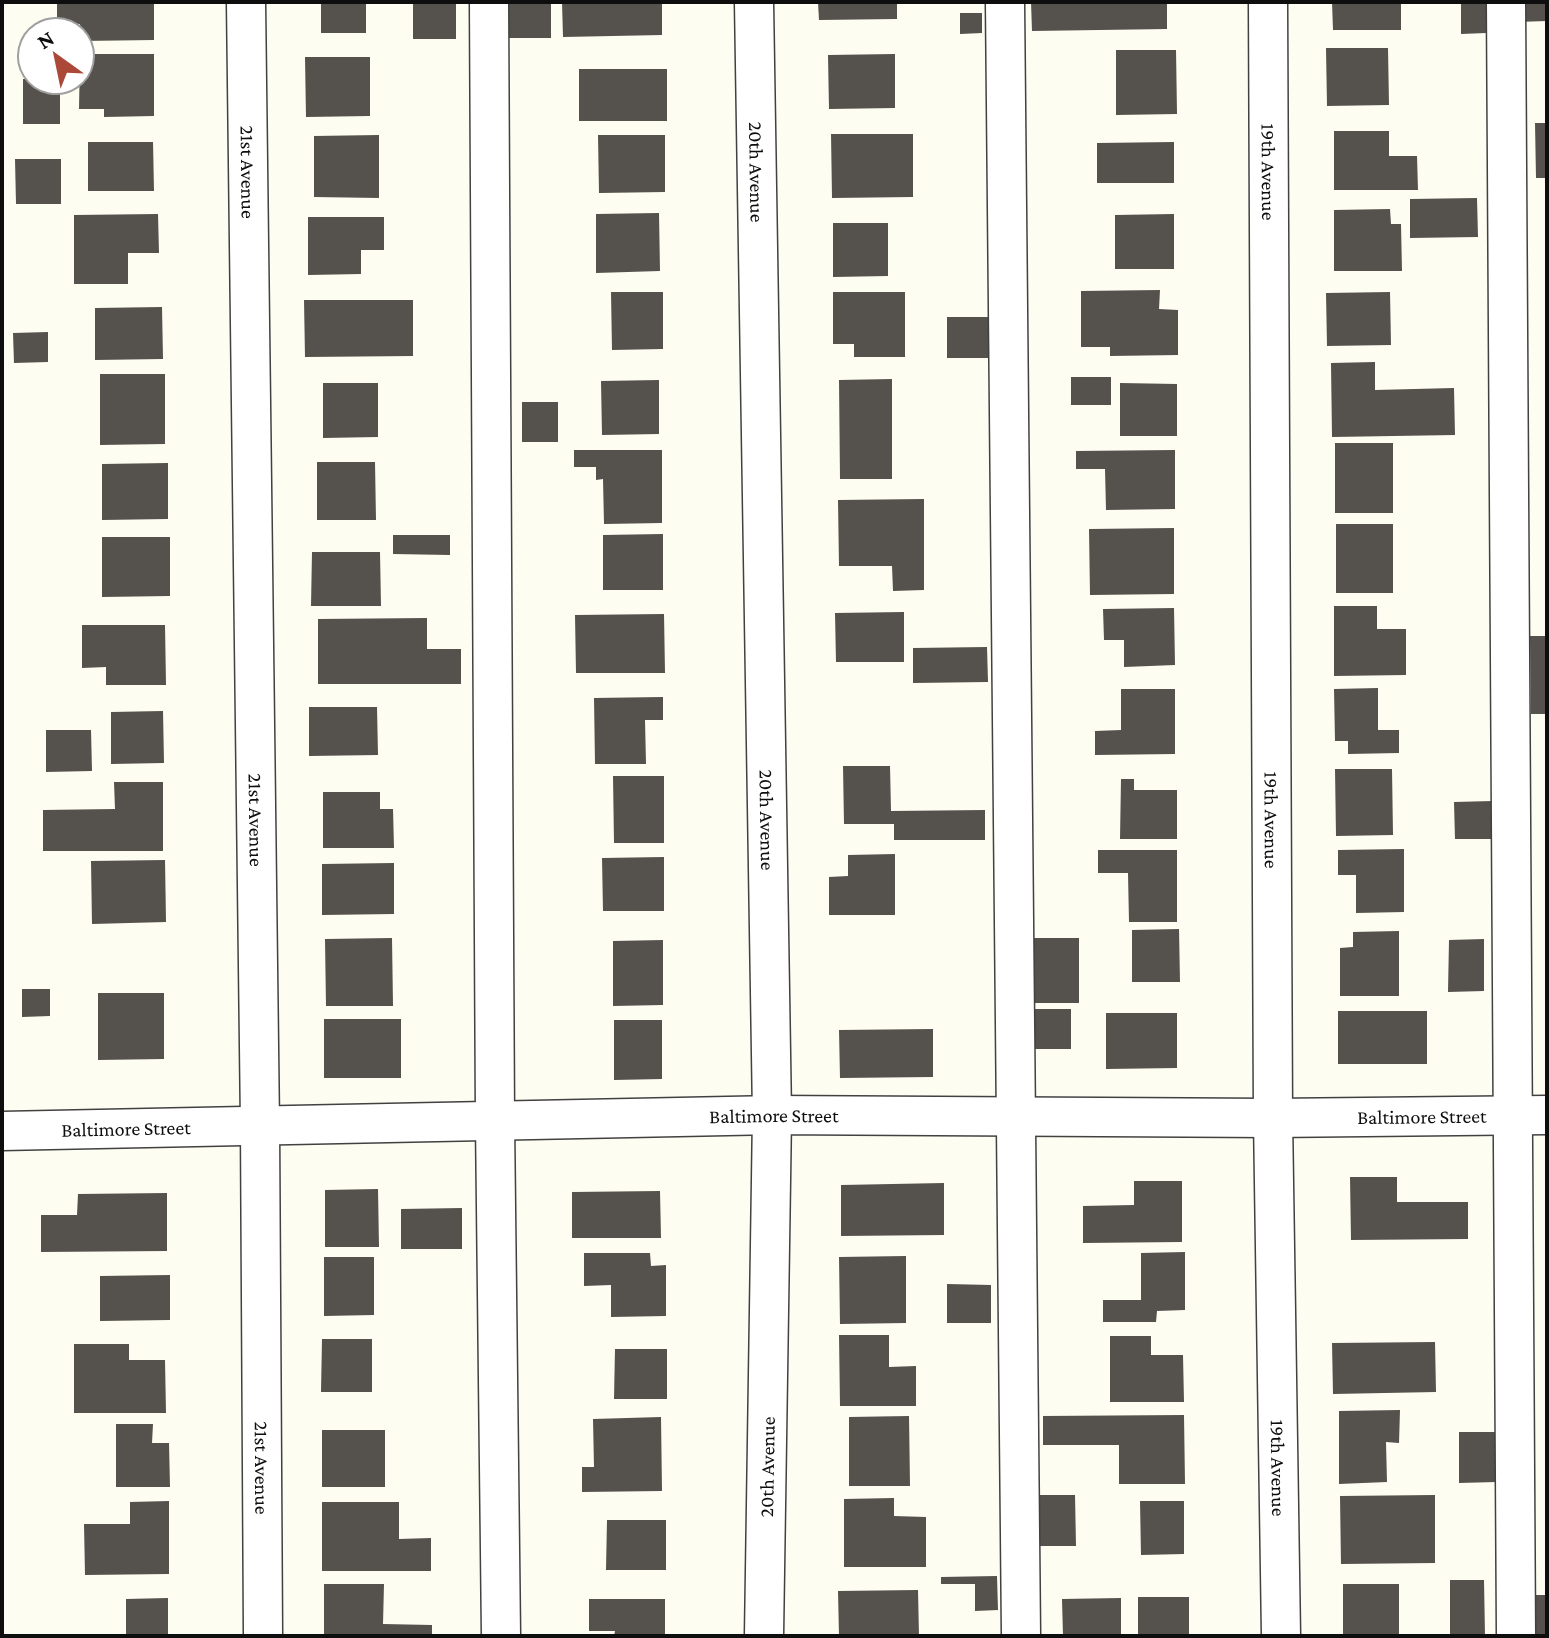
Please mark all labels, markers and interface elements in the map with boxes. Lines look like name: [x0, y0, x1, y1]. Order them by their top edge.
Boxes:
north arrow: [16, 16, 96, 96]
text: N: [32, 25, 58, 54]
street label: 20th Avenue: [745, 121, 769, 223]
street label: 19th Avenue: [1258, 124, 1280, 221]
street label: 21st Avenue: [237, 125, 260, 219]
street label: 20th Avenue: [755, 769, 779, 871]
street label: 19th Avenue: [1260, 772, 1283, 869]
street label: 21st Avenue: [245, 773, 268, 867]
street label: Baltimore Street: [709, 1104, 839, 1127]
street label: Baltimore Street: [1357, 1105, 1487, 1128]
street label: Baltimore Street: [61, 1116, 191, 1141]
street label: 20th Avenue: [755, 1416, 779, 1518]
street label: 19th Avenue: [1267, 1419, 1290, 1517]
street label: 21st Avenue: [251, 1421, 273, 1515]

